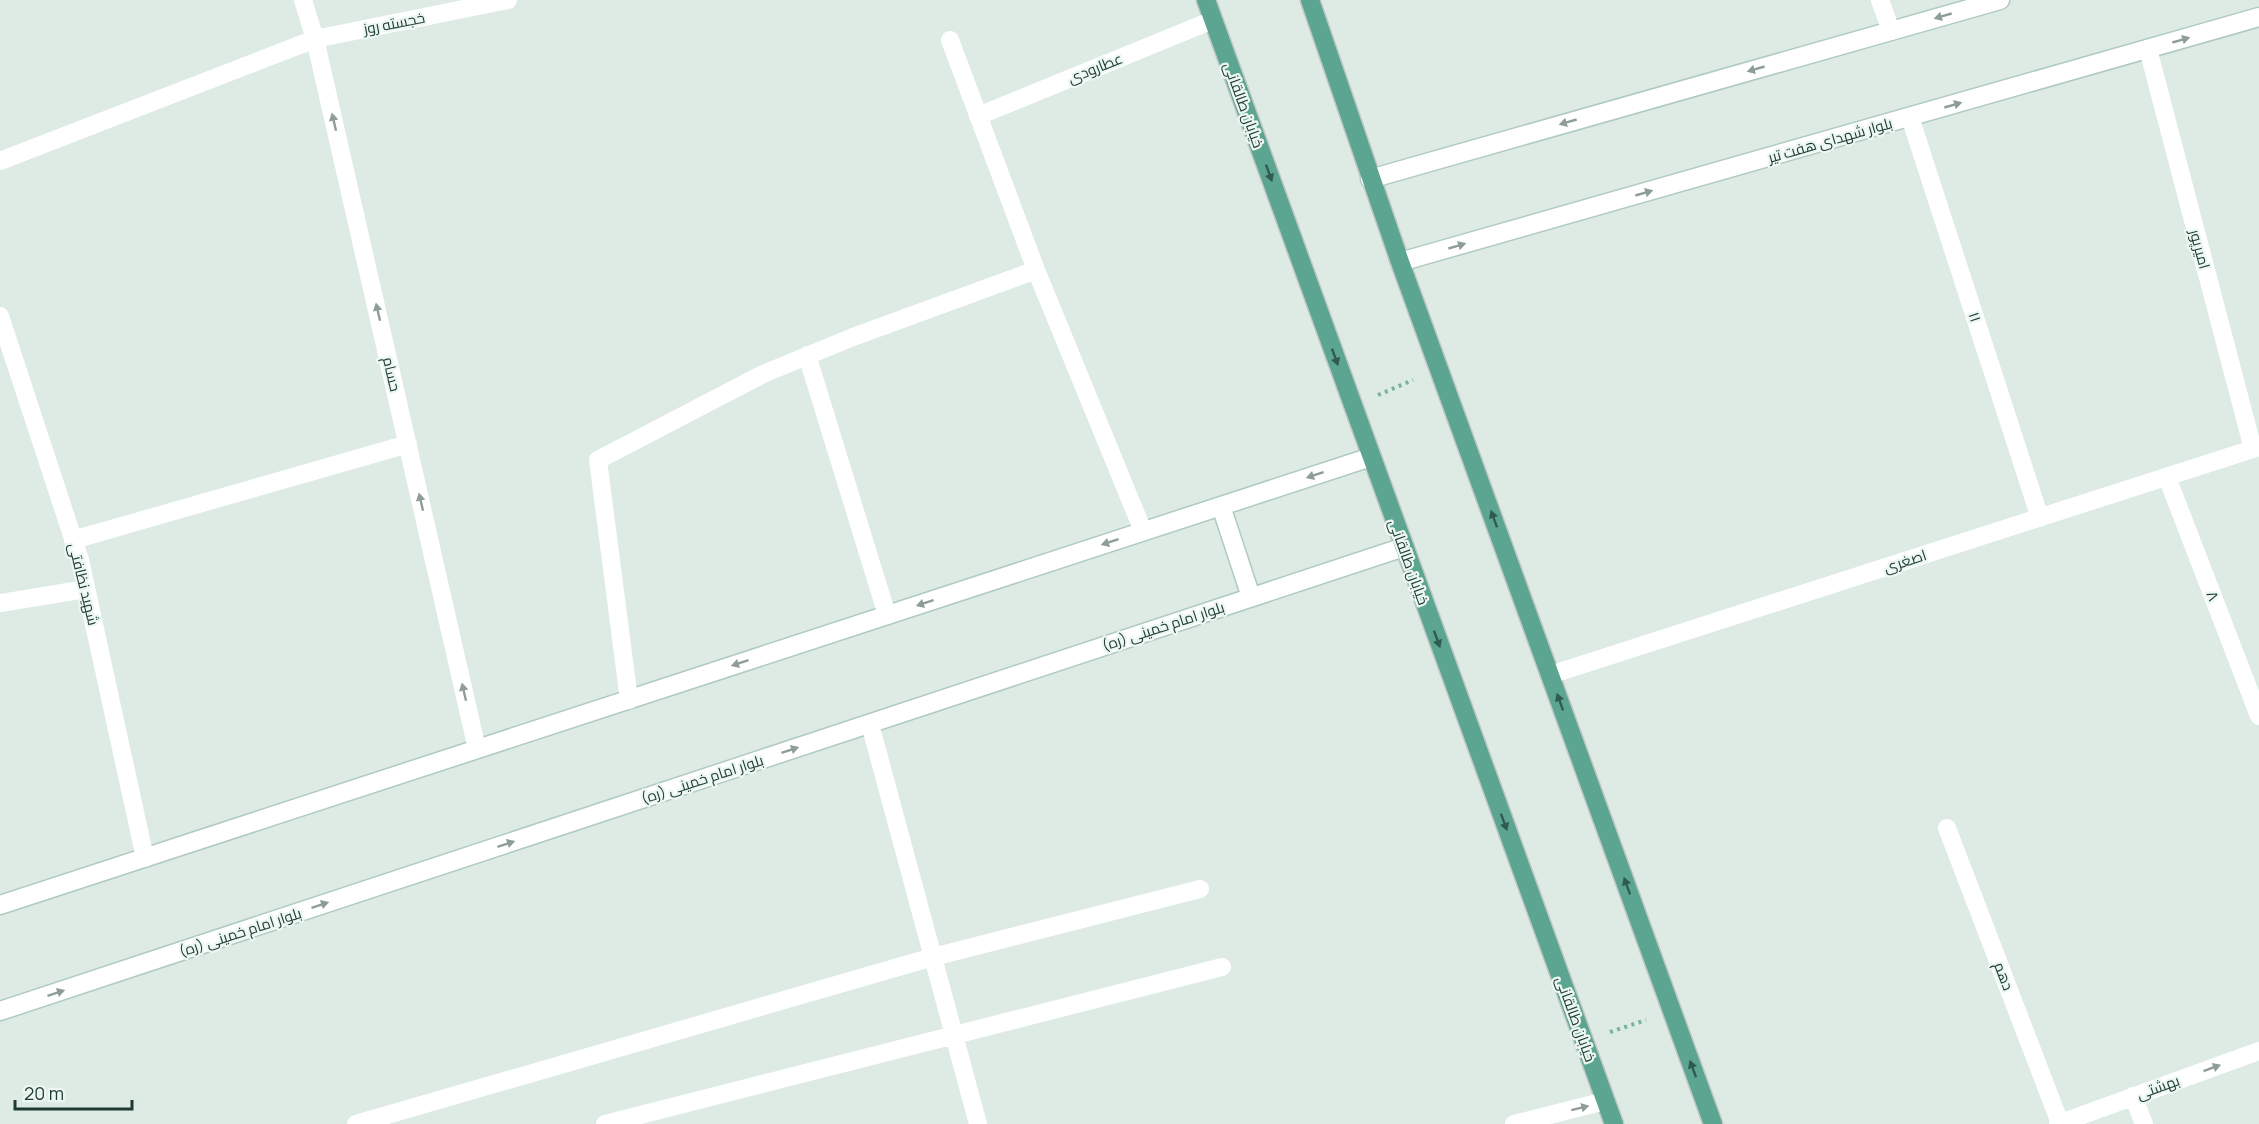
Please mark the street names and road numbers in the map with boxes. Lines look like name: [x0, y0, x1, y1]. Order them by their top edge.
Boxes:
street label: خجسته روز: [360, 7, 427, 39]
street label: عطارودی: [1064, 48, 1126, 88]
street label: خیابان طالقانی: [1219, 59, 1269, 151]
street label: بلوار شهدای هفت تیر: [1764, 112, 1895, 168]
street label: امیرپور: [2184, 226, 2215, 271]
street label: ۱۱: [1964, 309, 1986, 325]
street label: حسام: [378, 355, 406, 393]
street label: خیابان طالقانی: [1384, 516, 1434, 608]
street label: شهید نظافتی: [64, 541, 104, 627]
street label: اصغری: [1881, 544, 1929, 578]
street label: ۸: [2202, 588, 2224, 604]
street label: بلوار امام خمینی (ره): [1099, 596, 1227, 656]
street label: بلوار امام خمینی (ره): [638, 749, 766, 809]
street label: بلوار امام خمینی (ره): [176, 902, 304, 962]
street label: دهم: [1989, 959, 2019, 993]
street label: خیابان طالقانی: [1551, 973, 1601, 1065]
street label: بهشتی: [2134, 1070, 2182, 1104]

